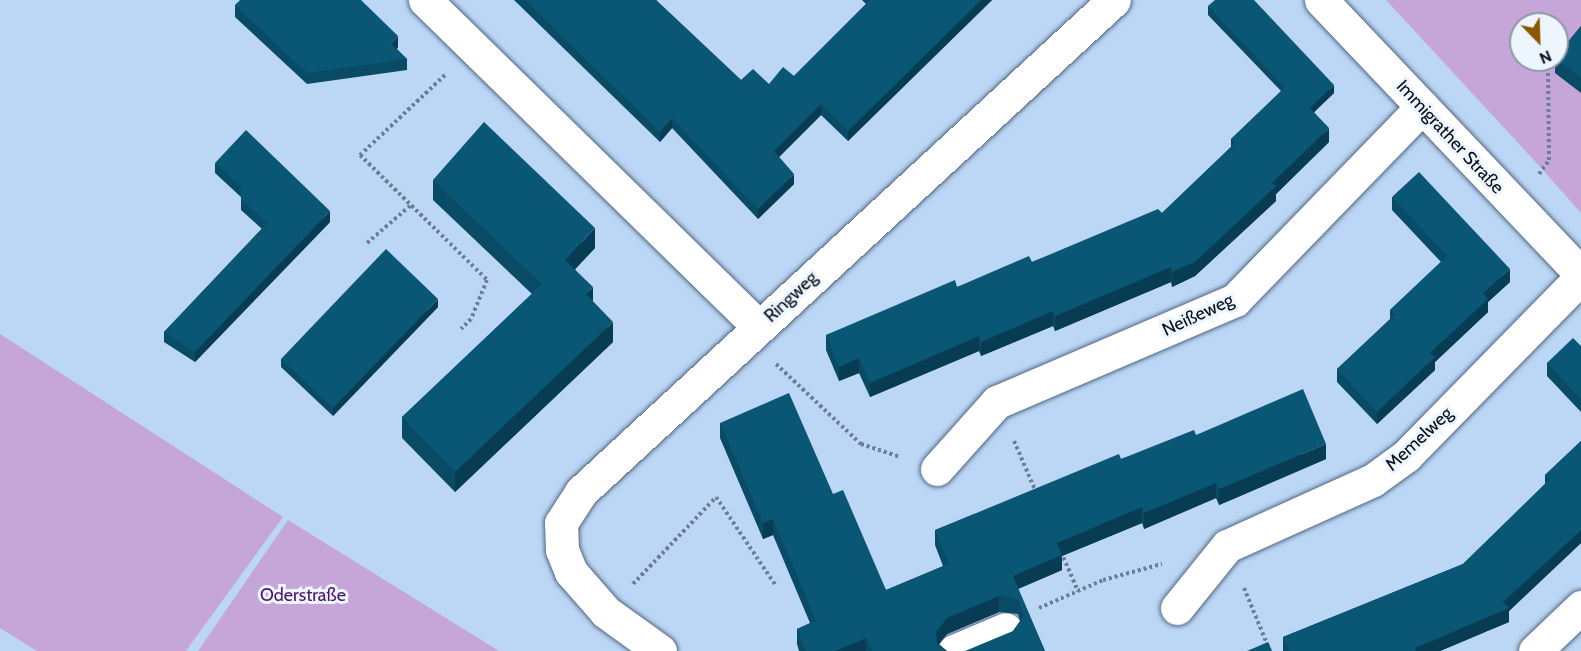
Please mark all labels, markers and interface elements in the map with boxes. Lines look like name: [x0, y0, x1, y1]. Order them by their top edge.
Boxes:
north arrow: [1509, 12, 1569, 72]
text: N: [1537, 46, 1554, 68]
street label: Immigrather Straße: [1392, 76, 1508, 198]
street label: Ringweg: [760, 267, 822, 327]
street label: Neißeweg: [1159, 289, 1237, 341]
street label: Memelweg: [1381, 402, 1457, 476]
park label: Oderstraße: [260, 584, 346, 606]

